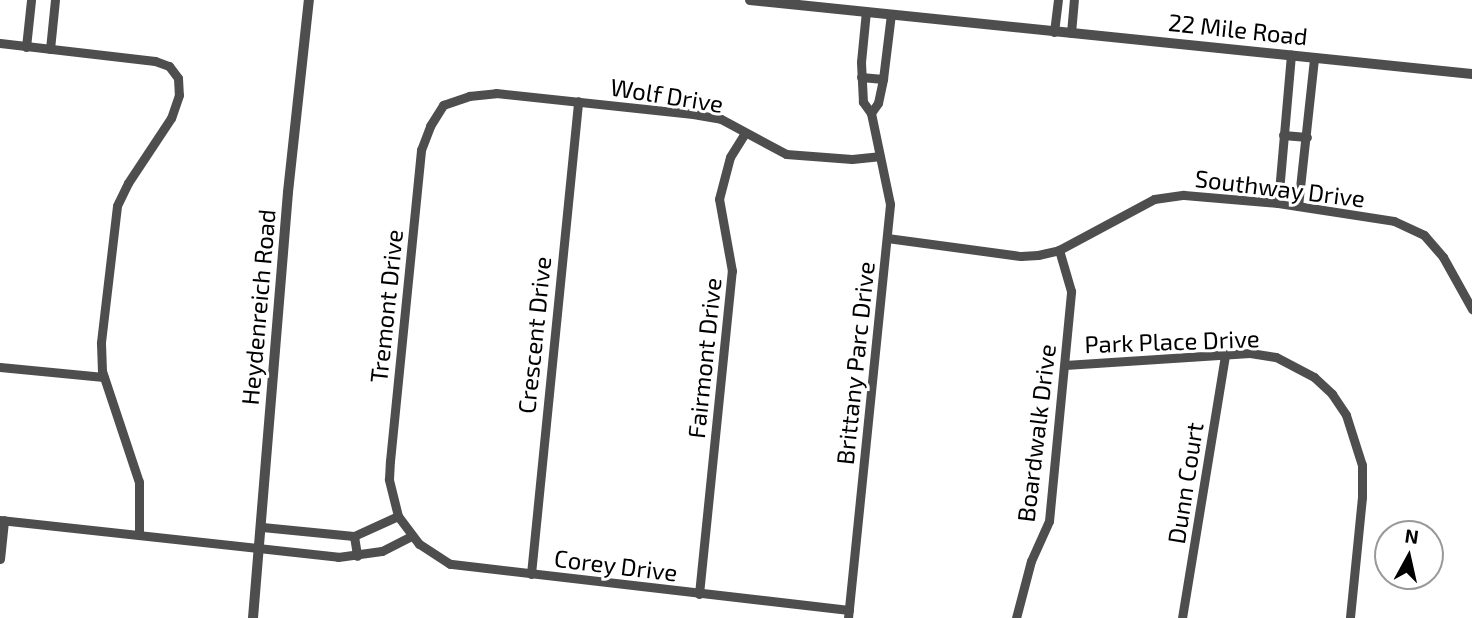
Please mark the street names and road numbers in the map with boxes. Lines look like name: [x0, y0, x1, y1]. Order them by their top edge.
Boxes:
street label: 22 Mile Road: [1167, 7, 1309, 51]
street label: Wolf Drive: [608, 72, 726, 118]
street label: Southway Drive: [1193, 163, 1367, 213]
street label: Heydenreich Road: [235, 208, 281, 406]
street label: Tremont Drive: [364, 228, 408, 384]
street label: Crescent Drive: [511, 255, 557, 415]
street label: Brittany Parc Drive: [830, 260, 880, 466]
street label: Fairmont Drive: [681, 276, 727, 440]
street label: Park Place Drive: [1084, 324, 1260, 358]
street label: Boardwalk Drive: [1011, 342, 1061, 524]
street label: Dunn Court: [1161, 420, 1209, 546]
street label: Corey Drive: [552, 543, 680, 587]

